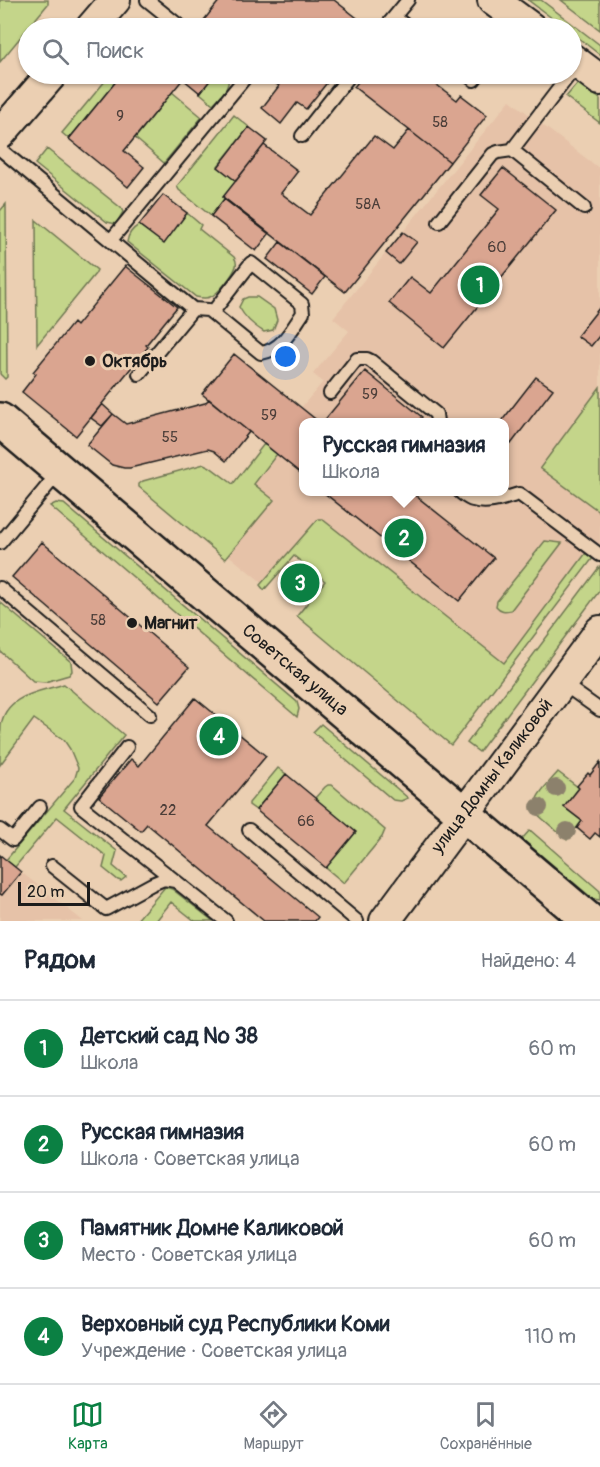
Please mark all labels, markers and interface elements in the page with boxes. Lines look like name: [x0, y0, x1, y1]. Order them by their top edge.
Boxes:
search box: [18, 18, 582, 84]
icon: search: [39, 35, 72, 68]
text: Поиск: [87, 37, 144, 65]
house number: 9: [116, 107, 124, 126]
house number: 58: [432, 113, 448, 132]
house number: 58А: [355, 195, 381, 214]
house number: 60: [488, 238, 506, 257]
pin: 1: [460, 262, 500, 308]
your location: [271, 342, 300, 371]
place label: Октябрь: [102, 350, 167, 373]
marker: Октябрь: [83, 354, 97, 368]
house number: 59: [362, 385, 378, 404]
house number: 59: [261, 406, 277, 425]
popup: [299, 418, 509, 496]
house number: 55: [162, 428, 178, 447]
text: Русская гимназия: [322, 431, 486, 459]
text: Школа: [322, 459, 380, 484]
pin: 2: [384, 516, 424, 560]
pin: 3: [280, 560, 320, 606]
house number: 58: [90, 611, 106, 630]
place label: Магнит: [144, 612, 198, 635]
marker: Магнит: [125, 616, 139, 630]
street label: Советская улица: [237, 619, 353, 721]
street label: улица Домны Каликовой: [426, 694, 558, 859]
pin: 4: [200, 714, 238, 758]
house number: 22: [160, 801, 176, 820]
house number: 66: [297, 812, 315, 831]
scale bar: [18, 879, 90, 906]
text: 20 m: [27, 882, 65, 902]
text: Рядом: [24, 944, 96, 976]
text: Найдено: 4: [481, 948, 576, 973]
text: Детский сад № 38: [81, 1022, 258, 1050]
text: 1: [40, 1036, 47, 1061]
text: 60 m: [529, 1036, 576, 1061]
text: Школа: [81, 1050, 138, 1075]
text: Русская гимназия: [81, 1118, 244, 1146]
text: 2: [38, 1132, 49, 1157]
text: 60 m: [529, 1132, 576, 1157]
text: Школа · Советская улица: [81, 1146, 300, 1171]
text: Памятник Домне Каликовой: [81, 1214, 344, 1242]
text: 3: [38, 1228, 49, 1253]
text: 60 m: [529, 1228, 576, 1253]
text: Место · Советская улица: [81, 1242, 297, 1267]
text: Верховный суд Республики Коми: [81, 1310, 390, 1338]
text: 4: [38, 1324, 49, 1349]
text: 110 m: [525, 1324, 576, 1349]
text: Учреждение · Советская улица: [81, 1338, 347, 1363]
tab: Карта: [68, 1398, 108, 1454]
tab: Маршрут: [244, 1398, 304, 1454]
tab: Сохранённые: [440, 1398, 532, 1454]

